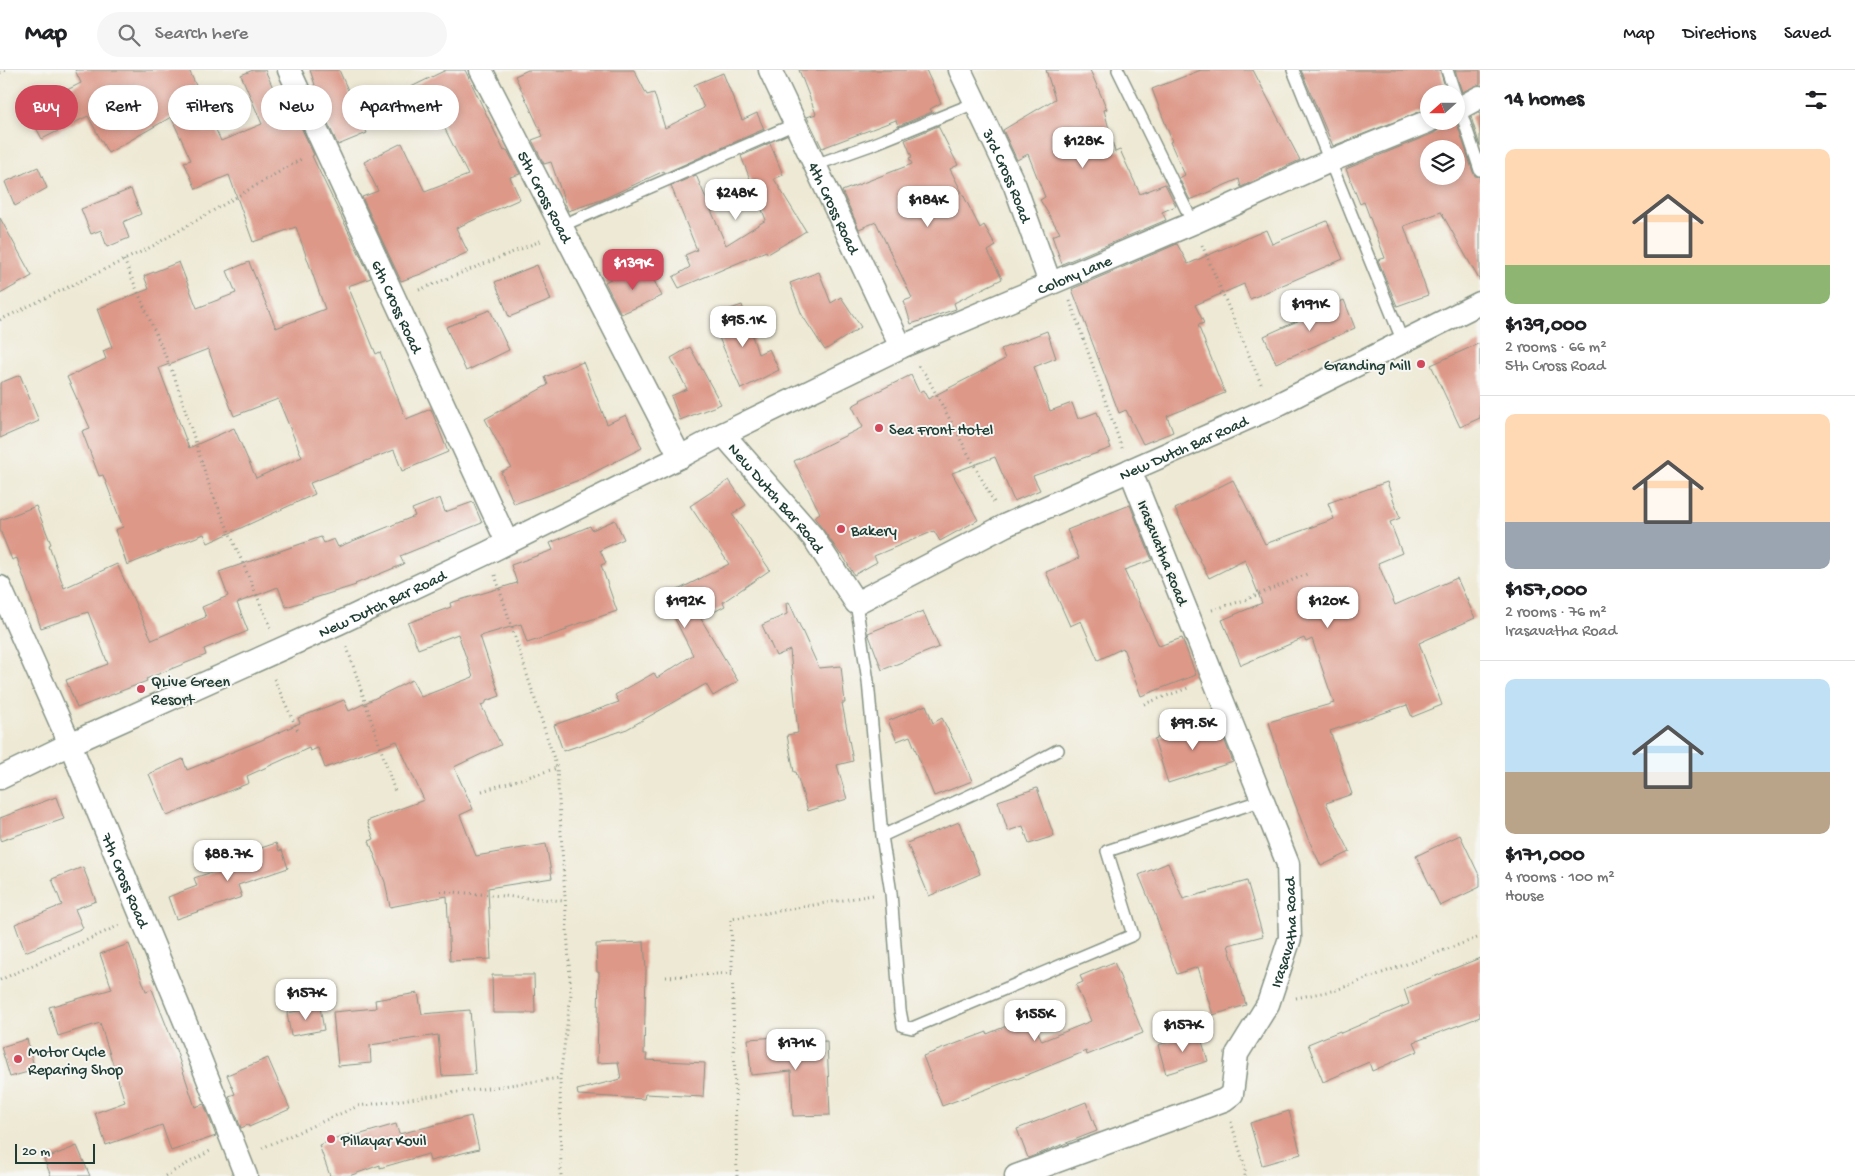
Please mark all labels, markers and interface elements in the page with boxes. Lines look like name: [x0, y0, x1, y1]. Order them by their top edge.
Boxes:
search box: [97, 12, 447, 57]
text: Map: [25, 20, 67, 49]
icon: search: [115, 21, 143, 49]
text: Search here: [155, 23, 248, 46]
text: Map: [1623, 24, 1655, 45]
text: Directions: [1683, 24, 1756, 45]
text: Saved: [1784, 24, 1830, 45]
chip: Buy: [15, 85, 78, 130]
chip: Rent: [88, 85, 158, 130]
chip: Filters: [168, 85, 251, 130]
chip: New: [261, 85, 332, 130]
chip: Apartment: [342, 85, 459, 130]
north arrow: [1420, 85, 1465, 130]
map controls: [1420, 85, 1465, 185]
icon: filters: [1802, 86, 1830, 114]
text: 14 homes: [1505, 88, 1584, 113]
street label: 3rd Cross Road: [976, 126, 1034, 227]
pin: $128K: [1048, 126, 1118, 169]
text: $128K: [1063, 133, 1103, 152]
button: layers: [1420, 140, 1465, 185]
street label: 5th Cross Road: [511, 149, 575, 248]
street label: 4th Cross Road: [802, 160, 862, 260]
pin: $248K: [701, 178, 771, 221]
icon: home: [1623, 181, 1713, 271]
text: $248K: [716, 185, 756, 204]
pin: $184K: [893, 186, 963, 228]
text: $184K: [909, 192, 947, 211]
pin: $139K: [598, 248, 668, 291]
street label: Colony Lane: [1035, 252, 1116, 301]
text: $139K: [614, 255, 652, 274]
street label: 6th Cross Road: [365, 258, 425, 358]
pin: $191K: [1275, 290, 1345, 332]
text: $191K: [1292, 296, 1328, 315]
pin: $95.1K: [702, 306, 784, 348]
text: $95.1K: [721, 312, 765, 331]
text: $139,000: [1505, 314, 1587, 339]
text: 2 rooms · 66 m²: [1505, 339, 1606, 358]
place label: Granding Mill: [1324, 358, 1411, 377]
marker: Granding Mill: [1415, 358, 1427, 370]
text: 5th Cross Road: [1505, 358, 1605, 377]
street label: New Dutch Bar Road: [1117, 413, 1253, 487]
marker: Sea Front Hotel: [873, 422, 885, 434]
place label: Sea Front Hotel: [889, 422, 993, 441]
street label: New Dutch Bar Road: [722, 440, 828, 559]
icon: home: [1623, 447, 1713, 537]
street label: Irasavatha Road: [1131, 498, 1191, 610]
marker: Bakery: [835, 523, 847, 535]
place label: Bakery: [850, 523, 897, 542]
street label: New Dutch Bar Road: [316, 567, 451, 644]
text: $157,000: [1505, 579, 1587, 604]
pin: $192K: [650, 586, 720, 629]
pin: $120K: [1293, 586, 1363, 629]
text: $192K: [666, 593, 704, 612]
text: $120K: [1308, 593, 1348, 612]
text: 2 rooms · 76 m²: [1505, 604, 1607, 623]
text: Irasavatha Road: [1505, 623, 1617, 642]
place label: QLive Green Resort: [151, 674, 230, 711]
marker: QLive Green Resort: [135, 683, 147, 695]
pin: $99.5K: [1152, 708, 1234, 751]
icon: home: [1623, 712, 1713, 802]
text: $99.5K: [1170, 715, 1216, 734]
street label: 7th Cross Road: [95, 830, 152, 933]
pin: $88.7K: [187, 840, 269, 882]
text: $171,000: [1505, 844, 1585, 869]
text: $88.7K: [205, 846, 251, 865]
text: 4 rooms · 100 m²: [1505, 869, 1615, 888]
street label: Irasavatha Road: [1268, 875, 1303, 991]
text: House: [1505, 888, 1544, 907]
pin: $157K: [271, 978, 341, 1021]
text: $157K: [286, 985, 326, 1004]
pin: $155K: [1000, 1000, 1070, 1042]
text: $155K: [1015, 1006, 1055, 1025]
pin: $157K: [1148, 1010, 1218, 1053]
text: $157K: [1163, 1017, 1203, 1036]
pin: $171K: [761, 1028, 831, 1071]
text: $171K: [777, 1035, 815, 1054]
place label: Motor Cycle Reparing Shop: [28, 1044, 123, 1081]
marker: Motor Cycle Reparing Shop: [12, 1053, 24, 1065]
marker: Pillayar Kovil: [325, 1133, 337, 1145]
place label: Pillayar Kovil: [340, 1133, 427, 1152]
scale bar: [15, 1141, 95, 1164]
text: 20 m: [22, 1144, 50, 1161]

